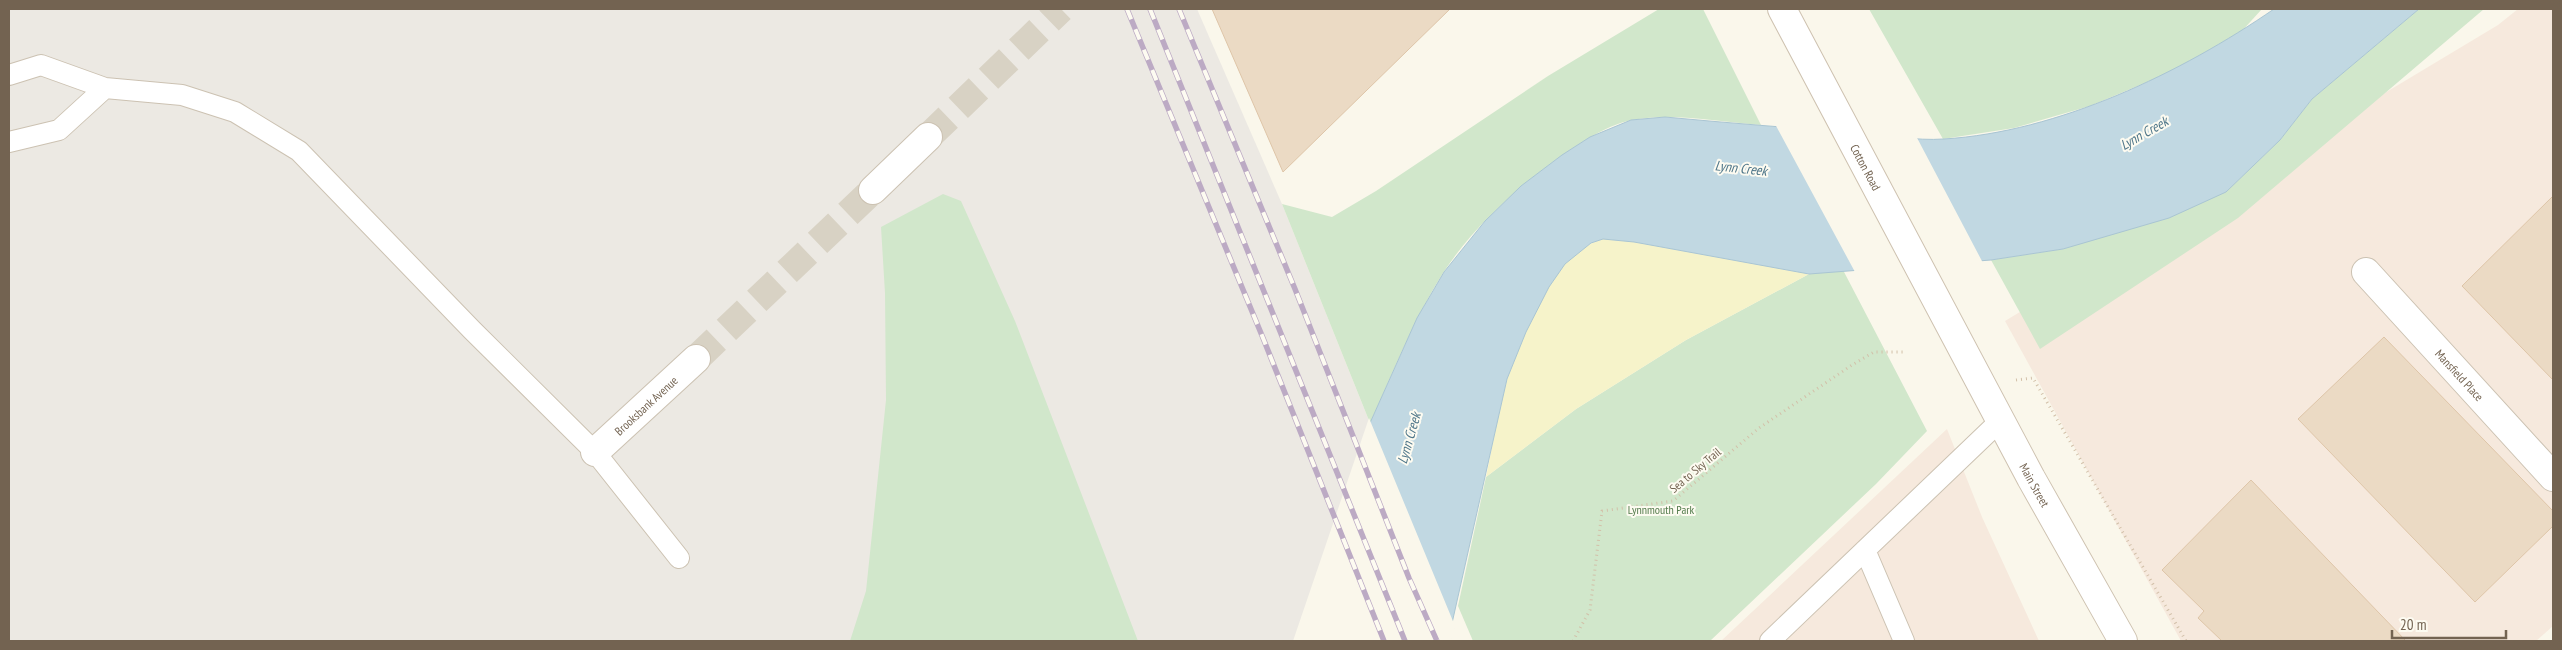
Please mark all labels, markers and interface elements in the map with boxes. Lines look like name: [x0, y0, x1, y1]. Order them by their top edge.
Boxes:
water label: Lynn Creek: [2117, 111, 2172, 154]
street label: Cotton Road: [1847, 141, 1884, 193]
water label: Lynn Creek: [1714, 156, 1769, 180]
street label: Mansfield Place: [2432, 346, 2487, 404]
street label: Brooksbank Avenue: [611, 373, 680, 438]
water label: Lynn Creek: [1393, 409, 1425, 466]
street label: Sea to Sky Trail: [1666, 444, 1724, 496]
street label: Main Street: [2017, 460, 2054, 510]
park label: Lynnmouth Park: [1628, 502, 1694, 517]
scale bar: [2392, 608, 2506, 640]
text: 20 m: [2400, 615, 2426, 634]

